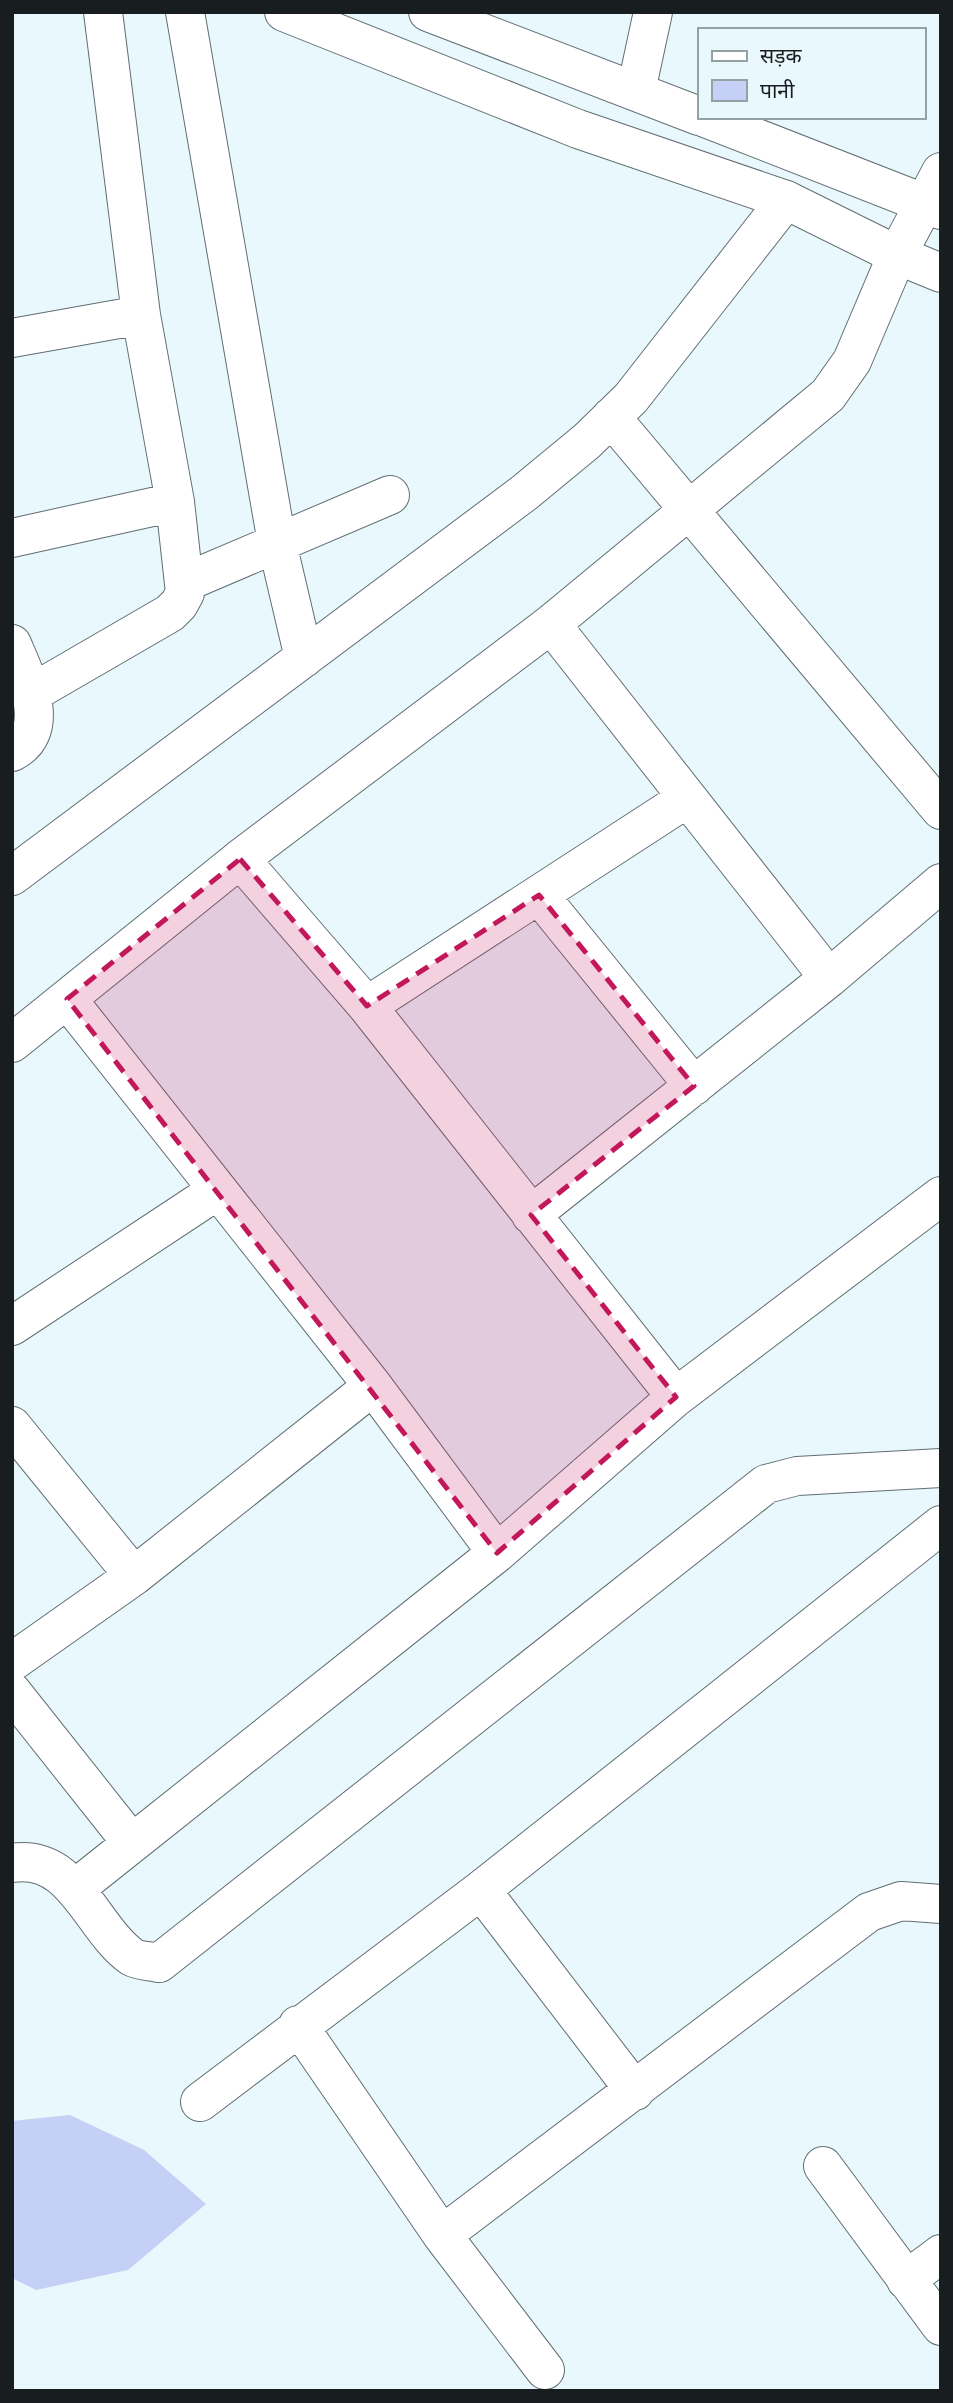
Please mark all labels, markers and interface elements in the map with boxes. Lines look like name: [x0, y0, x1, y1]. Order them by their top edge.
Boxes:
legend: [698, 28, 925, 119]
text: सड़क: [760, 44, 802, 68]
text: पानी: [760, 79, 795, 103]

